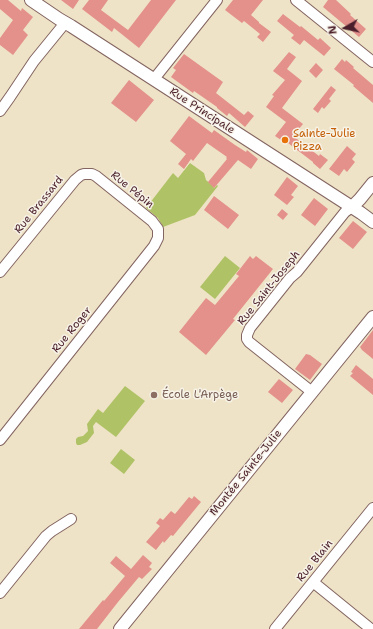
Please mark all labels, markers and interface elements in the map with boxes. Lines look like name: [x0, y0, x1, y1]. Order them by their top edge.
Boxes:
north arrow: [325, 8, 365, 48]
text: N: [325, 24, 341, 35]
street label: Rue Principale: [167, 85, 237, 137]
place label: Sainte-Julie Pizza: [293, 127, 356, 153]
marker: Sainte-Julie Pizza: [280, 135, 290, 145]
street label: Rue Pépin: [108, 169, 156, 211]
street label: Rue Brassard: [12, 174, 66, 236]
street label: Rue Saint-Joseph: [235, 248, 303, 328]
street label: Rue Roger: [49, 304, 95, 356]
place label: École L'Arpège: [162, 388, 238, 402]
marker: École L'Arpège: [149, 390, 159, 400]
street label: Montée Sainte-Julie: [207, 427, 285, 519]
street label: Rue Blain: [294, 537, 336, 585]

